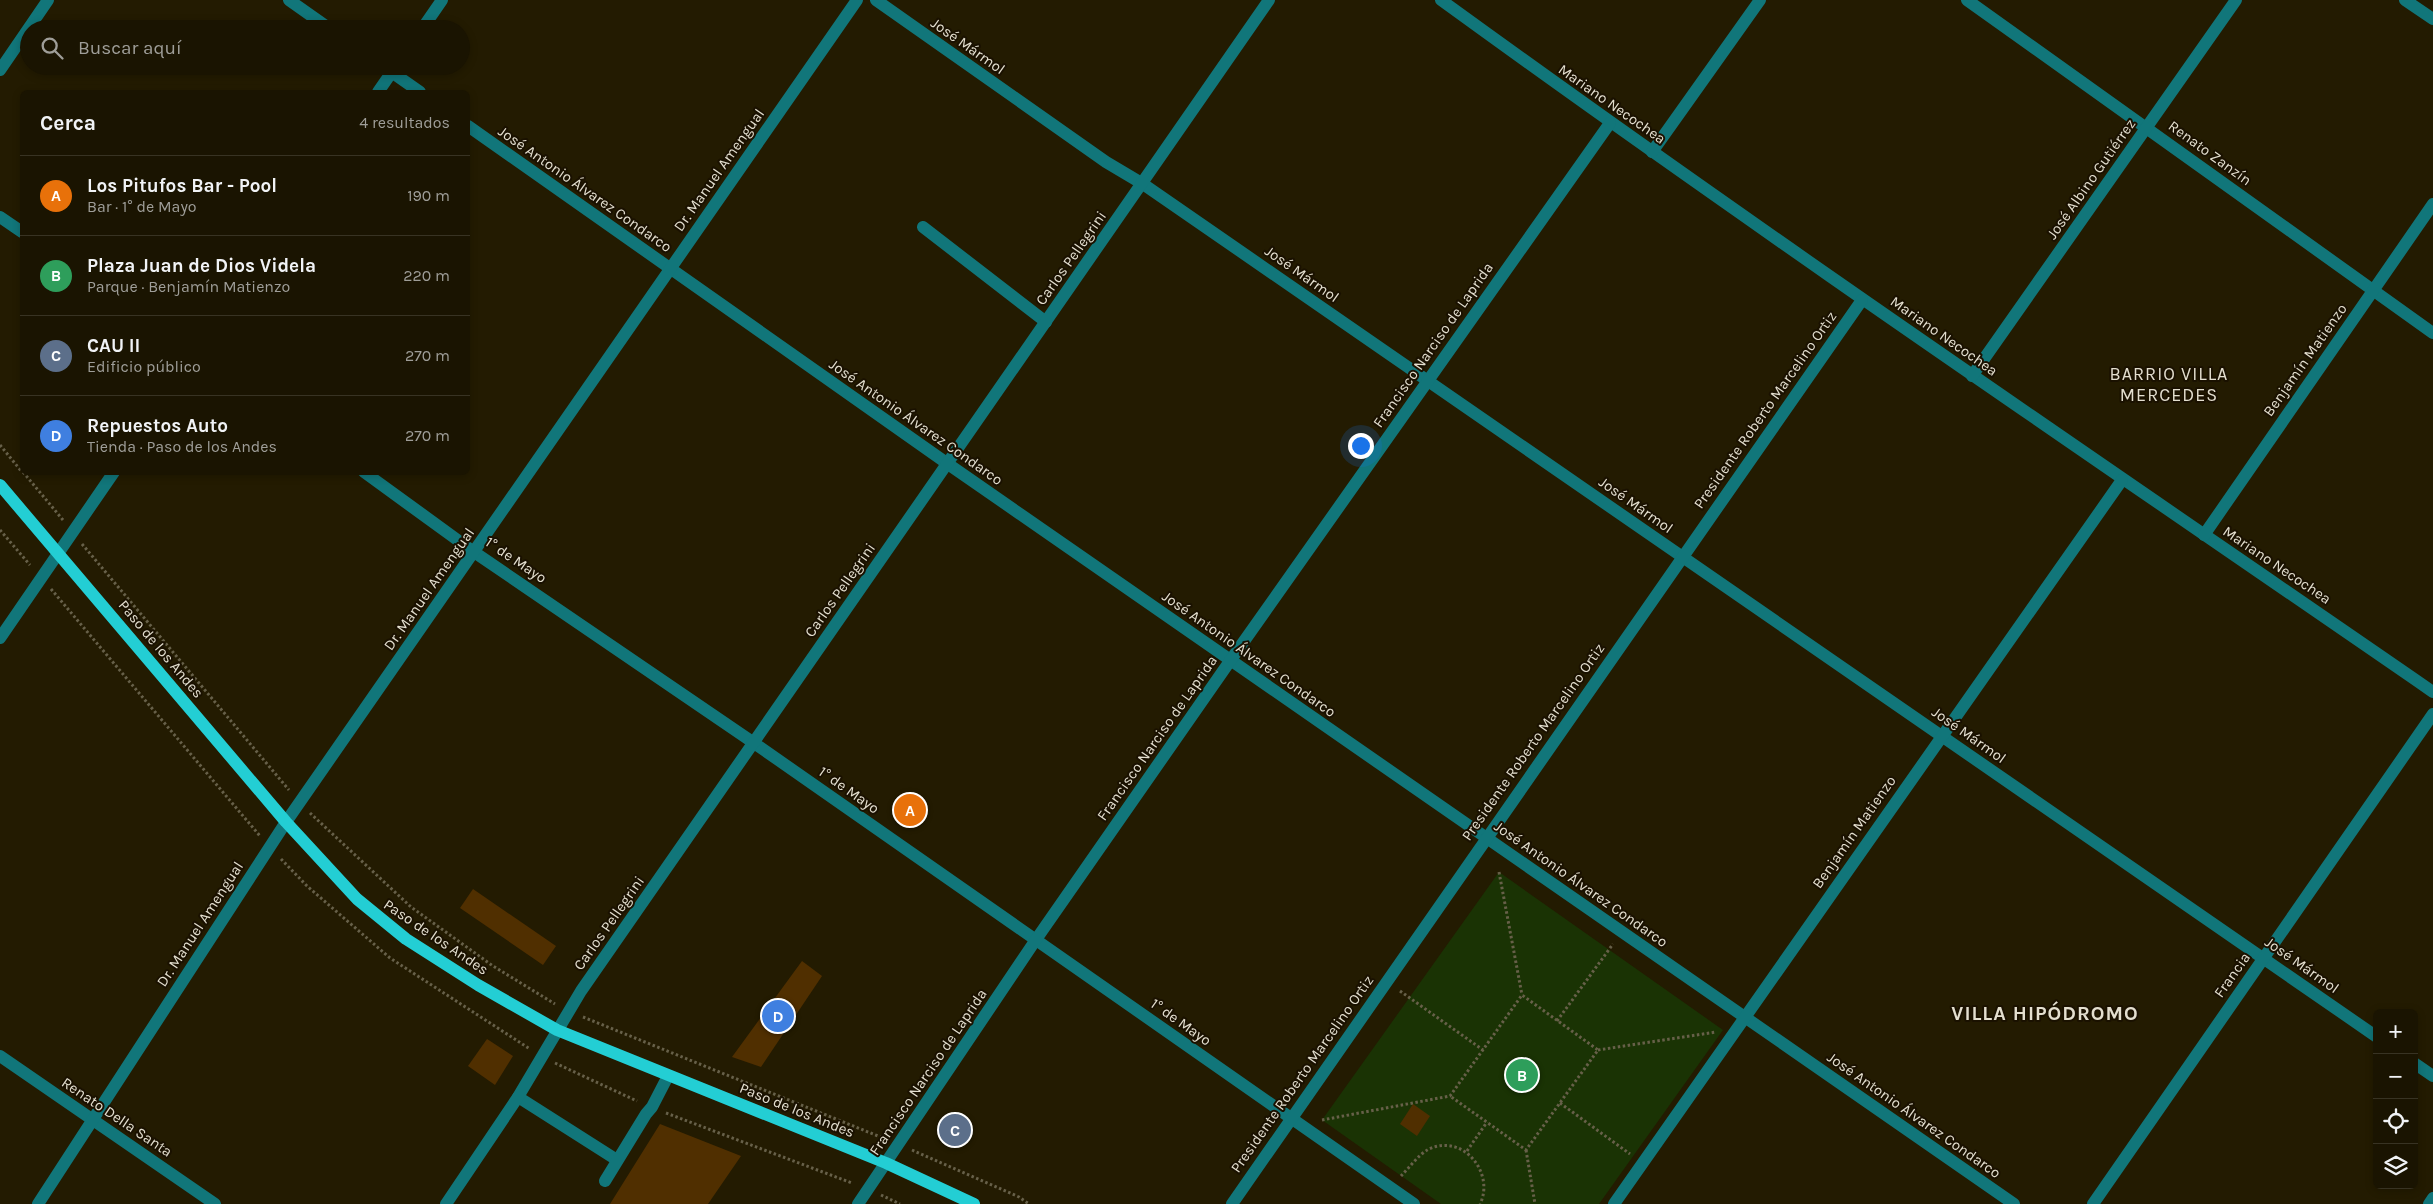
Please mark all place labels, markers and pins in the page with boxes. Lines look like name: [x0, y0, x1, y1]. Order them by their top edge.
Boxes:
pin: A: [894, 791, 926, 829]
pin: D: [762, 997, 794, 1035]
pin: B: [1506, 1056, 1538, 1094]
pin: C: [939, 1111, 971, 1149]

